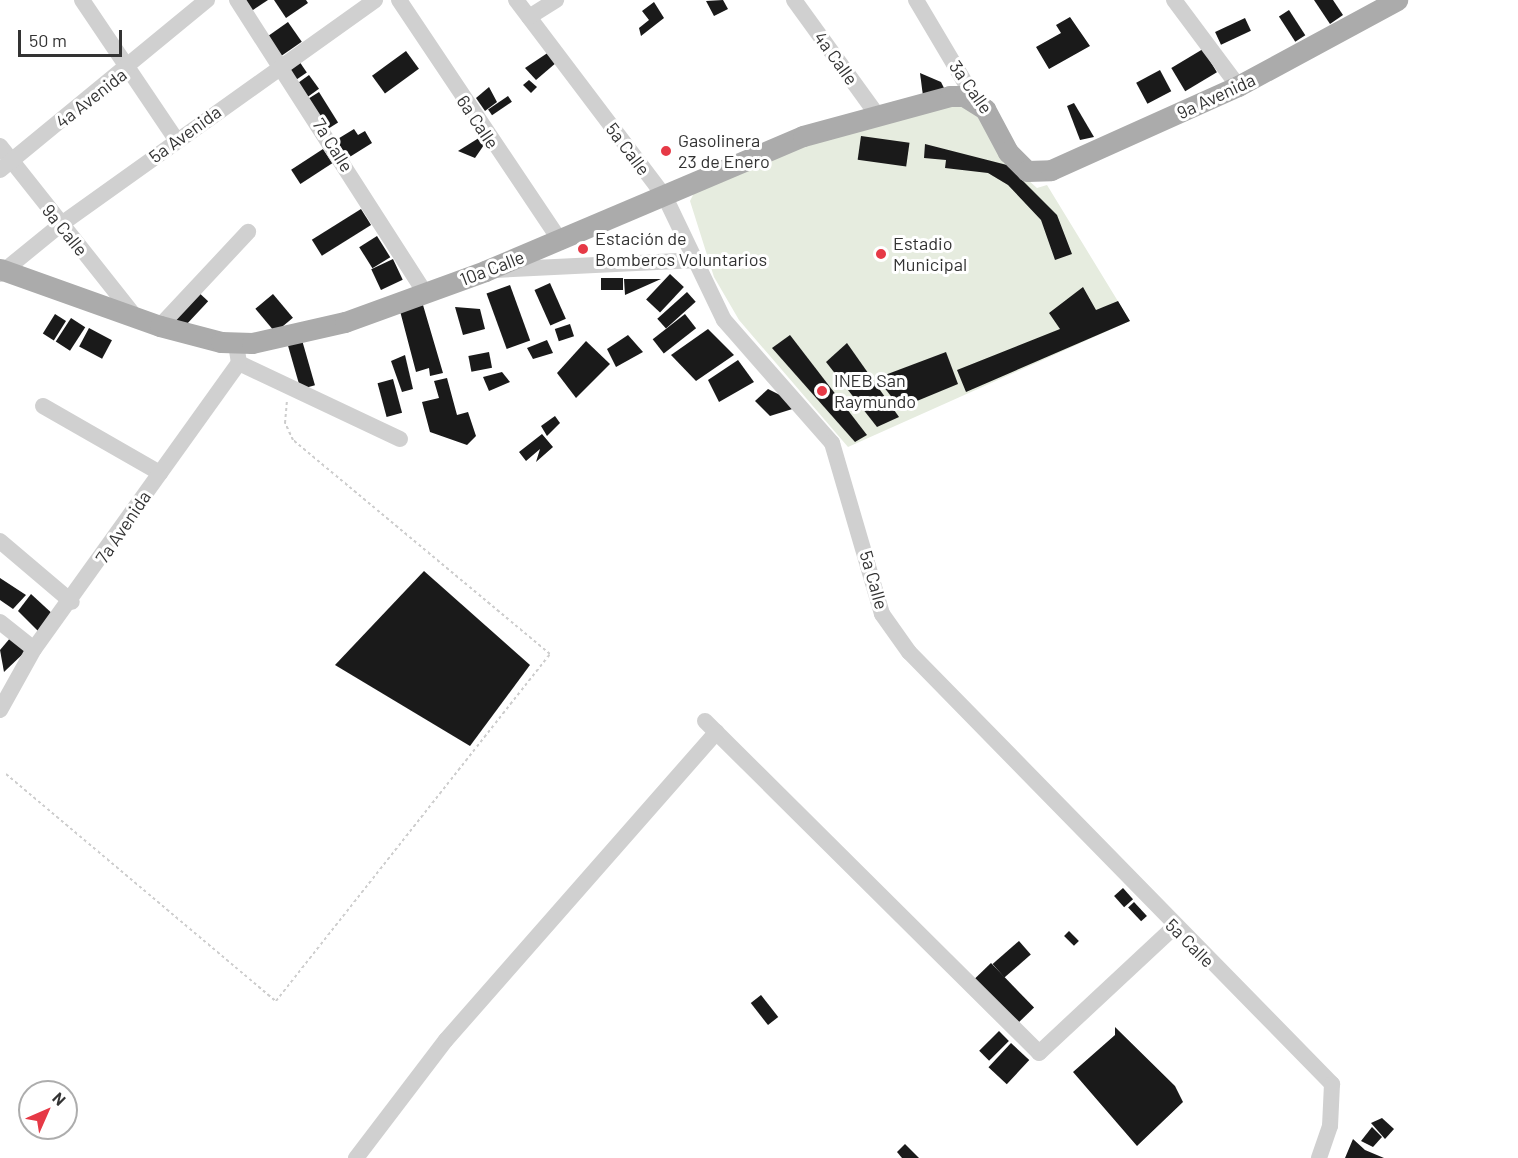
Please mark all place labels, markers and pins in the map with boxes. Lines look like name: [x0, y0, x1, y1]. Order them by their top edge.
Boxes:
place label: Gasolinera 23 de Enero: [678, 130, 770, 172]
marker: Gasolinera 23 de Enero: [659, 144, 673, 158]
place label: Estación de Bomberos Voluntarios: [595, 228, 767, 270]
place label: Estadio Municipal: [893, 233, 967, 276]
marker: Estación de Bomberos Voluntarios: [576, 242, 590, 256]
marker: Estadio Municipal: [874, 247, 888, 261]
place label: INEB San Raymundo: [834, 370, 916, 412]
marker: INEB San Raymundo: [815, 384, 829, 398]

